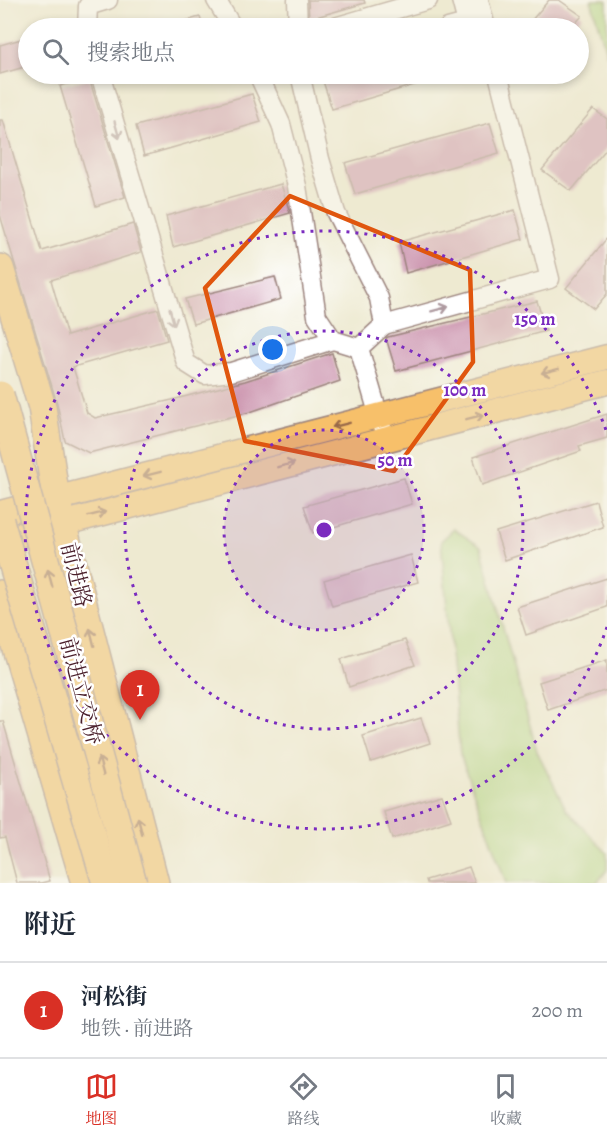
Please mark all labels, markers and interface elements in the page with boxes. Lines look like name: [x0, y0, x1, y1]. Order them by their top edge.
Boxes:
search box: [18, 18, 589, 84]
icon: search: [39, 35, 72, 68]
text: 搜索地点: [87, 38, 175, 68]
one-way arrow: [112, 120, 123, 139]
one-way arrow: [431, 303, 450, 315]
one-way arrow: [167, 307, 178, 326]
text: 150 m: [514, 307, 556, 331]
your location: [258, 335, 287, 364]
one-way arrow: [541, 366, 560, 378]
text: 100 m: [444, 378, 486, 402]
one-way arrow: [465, 410, 484, 422]
one-way arrow: [332, 420, 351, 431]
text: 50 m: [378, 448, 412, 472]
one-way arrow: [276, 459, 295, 471]
one-way arrow: [143, 468, 162, 480]
one-way arrow: [87, 507, 106, 519]
centre of rings: [314, 520, 334, 540]
street label: 前进路: [53, 539, 99, 611]
one-way arrow: [44, 568, 55, 587]
one-way arrow: [85, 628, 97, 647]
street label: 前进立交桥: [52, 634, 110, 748]
pin: 1: [120, 670, 160, 720]
one-way arrow: [95, 757, 106, 776]
one-way arrow: [134, 817, 146, 836]
text: 附近: [24, 907, 76, 942]
text: 河松街: [81, 982, 147, 1012]
text: 1: [40, 997, 47, 1024]
text: 200 m: [532, 997, 583, 1024]
text: 地铁 · 前进路: [81, 1015, 193, 1042]
tab: 地图: [85, 1070, 118, 1130]
tab: 路线: [287, 1070, 320, 1130]
tab: 收藏: [489, 1070, 522, 1130]

